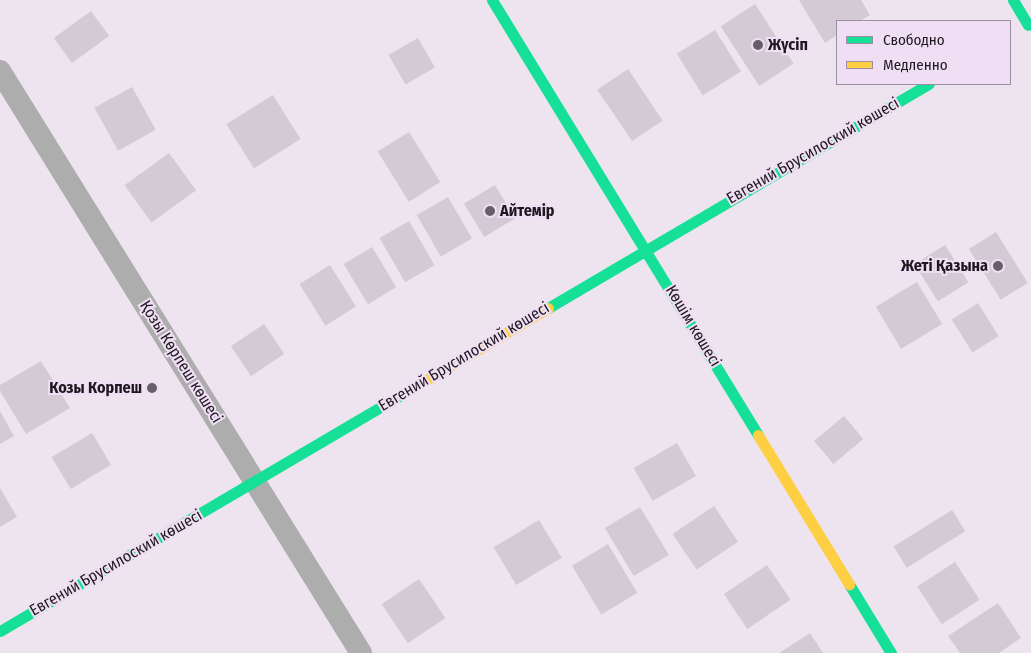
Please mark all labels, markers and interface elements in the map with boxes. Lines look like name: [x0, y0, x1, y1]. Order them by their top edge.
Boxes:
legend: [836, 20, 1011, 85]
text: Свободно: [883, 31, 945, 49]
place label: Жүсіп: [768, 35, 808, 55]
marker: Жүсіп: [752, 39, 764, 51]
text: Медленно: [883, 56, 948, 74]
street label: Евгений Брусилоский көшесі: [723, 94, 903, 208]
place label: Айтемір: [500, 201, 554, 221]
marker: Айтемір: [484, 205, 496, 217]
place label: Жеті Қазына: [901, 256, 988, 276]
marker: Жеті Қазына: [992, 260, 1004, 272]
street label: Көшім көшесі: [661, 282, 725, 370]
street label: Қозы Көрпеш көшесі: [136, 297, 226, 427]
street label: Евгений Брусилоский көшесі: [375, 298, 553, 416]
place label: Козы Корпеш: [49, 378, 142, 398]
marker: Козы Корпеш: [146, 382, 158, 394]
street label: Евгений Брусилоский көшесі: [26, 506, 206, 620]

